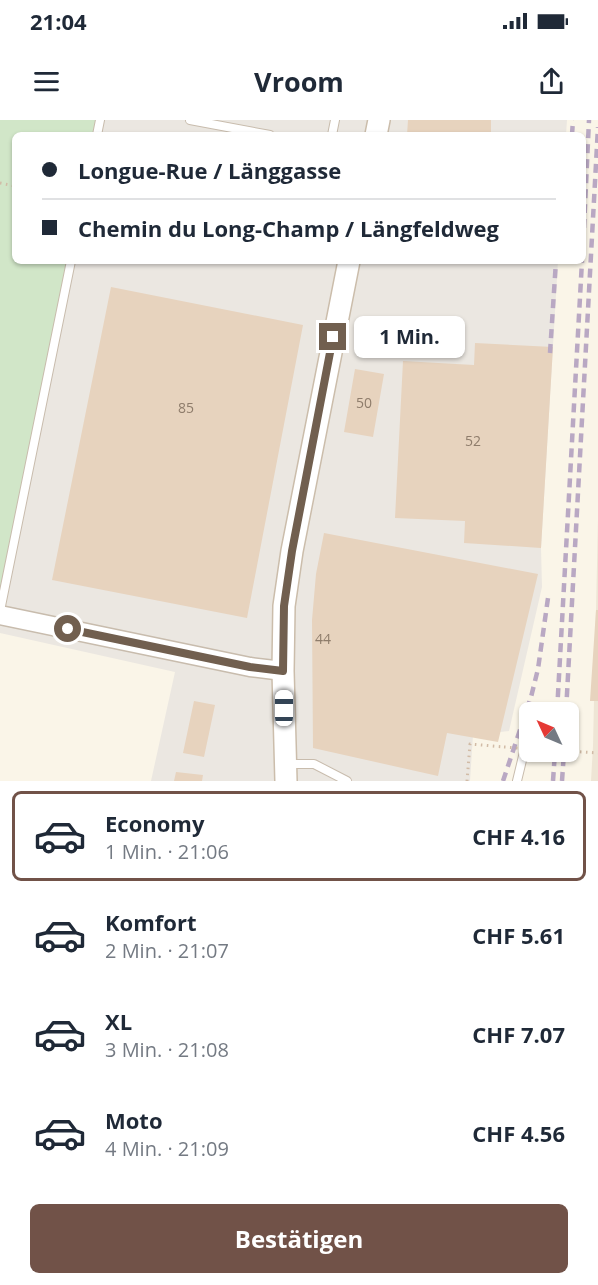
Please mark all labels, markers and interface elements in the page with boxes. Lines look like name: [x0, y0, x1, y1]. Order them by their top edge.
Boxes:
text: 21:04: [30, 6, 87, 36]
text: Vroom: [254, 63, 344, 100]
icon: menu: [30, 65, 63, 98]
icon: share: [535, 65, 568, 98]
text: Longue-Rue / Länggasse: [78, 155, 341, 185]
text: Chemin du Long-Champ / Längfeldweg: [78, 213, 499, 243]
callout: 1 Min.: [354, 316, 465, 358]
route end: [319, 323, 346, 350]
text: 1 Min.: [379, 323, 440, 350]
house number: 50: [356, 393, 372, 412]
house number: 85: [178, 398, 194, 417]
house number: 52: [465, 431, 481, 450]
route start: [54, 615, 81, 642]
house number: 44: [315, 629, 331, 648]
car: [275, 690, 293, 726]
north arrow: [519, 702, 579, 762]
map controls: [519, 702, 579, 762]
text: Economy: [105, 808, 204, 838]
icon: car: [33, 809, 87, 863]
text: CHF 4.16: [472, 821, 565, 851]
text: 1 Min. · 21:06: [105, 838, 229, 865]
text: Komfort: [105, 907, 197, 937]
icon: car: [33, 908, 87, 962]
text: CHF 5.61: [472, 920, 565, 950]
text: 2 Min. · 21:07: [105, 937, 229, 964]
text: XL: [105, 1006, 132, 1036]
icon: car: [33, 1007, 87, 1061]
text: CHF 7.07: [472, 1019, 565, 1049]
text: 3 Min. · 21:08: [105, 1036, 229, 1063]
text: Moto: [105, 1105, 163, 1135]
icon: car: [33, 1106, 87, 1160]
text: CHF 4.56: [472, 1118, 565, 1148]
text: 4 Min. · 21:09: [105, 1135, 229, 1162]
button: Bestätigen: [30, 1204, 568, 1273]

